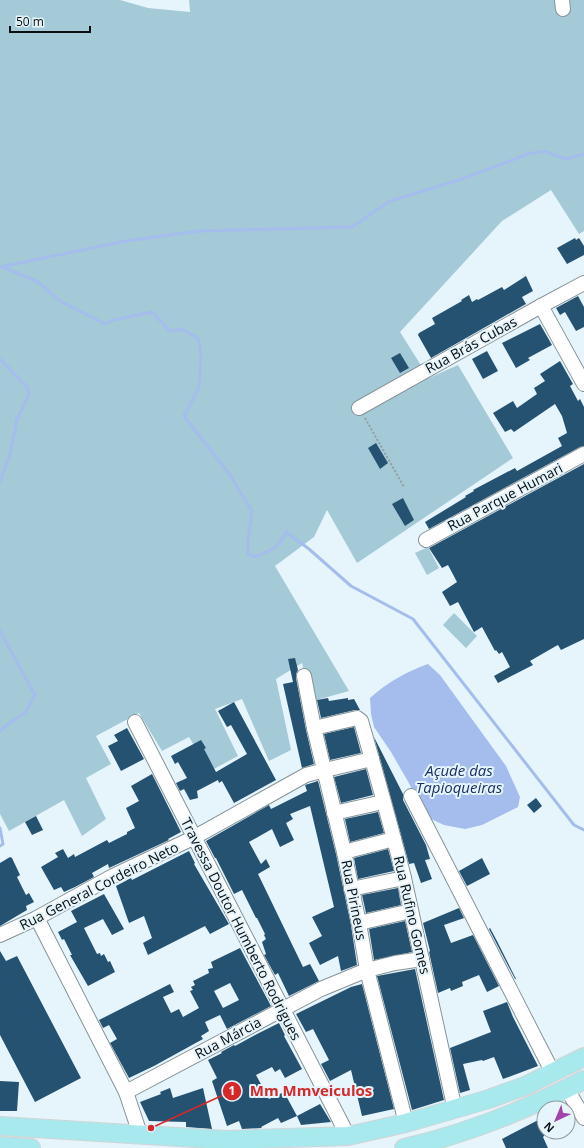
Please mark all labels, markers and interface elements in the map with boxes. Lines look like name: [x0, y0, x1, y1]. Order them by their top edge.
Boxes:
scale bar: [10, 8, 90, 34]
text: 50 m: [16, 13, 44, 30]
street label: Rua Brás Cubas: [422, 311, 520, 378]
street label: Rua Parque Humari: [444, 458, 566, 535]
water label: Açude das Tapioqueiras: [416, 760, 503, 797]
street label: Travessa Doutor Humberto Rodrigues: [177, 814, 306, 1044]
street label: Rua General Cordeiro Neto: [16, 837, 182, 934]
street label: Rua Rufino Gomes: [390, 854, 435, 976]
street label: Rua Pirineus: [337, 858, 372, 942]
street label: Rua Márcia: [191, 1012, 264, 1063]
callout: Mm Mmveiculos: [222, 1078, 380, 1105]
text: Mm Mmveiculos: [250, 1080, 372, 1100]
text: 1: [229, 1082, 235, 1099]
north arrow: [536, 1100, 576, 1140]
text: N: [540, 1119, 557, 1136]

